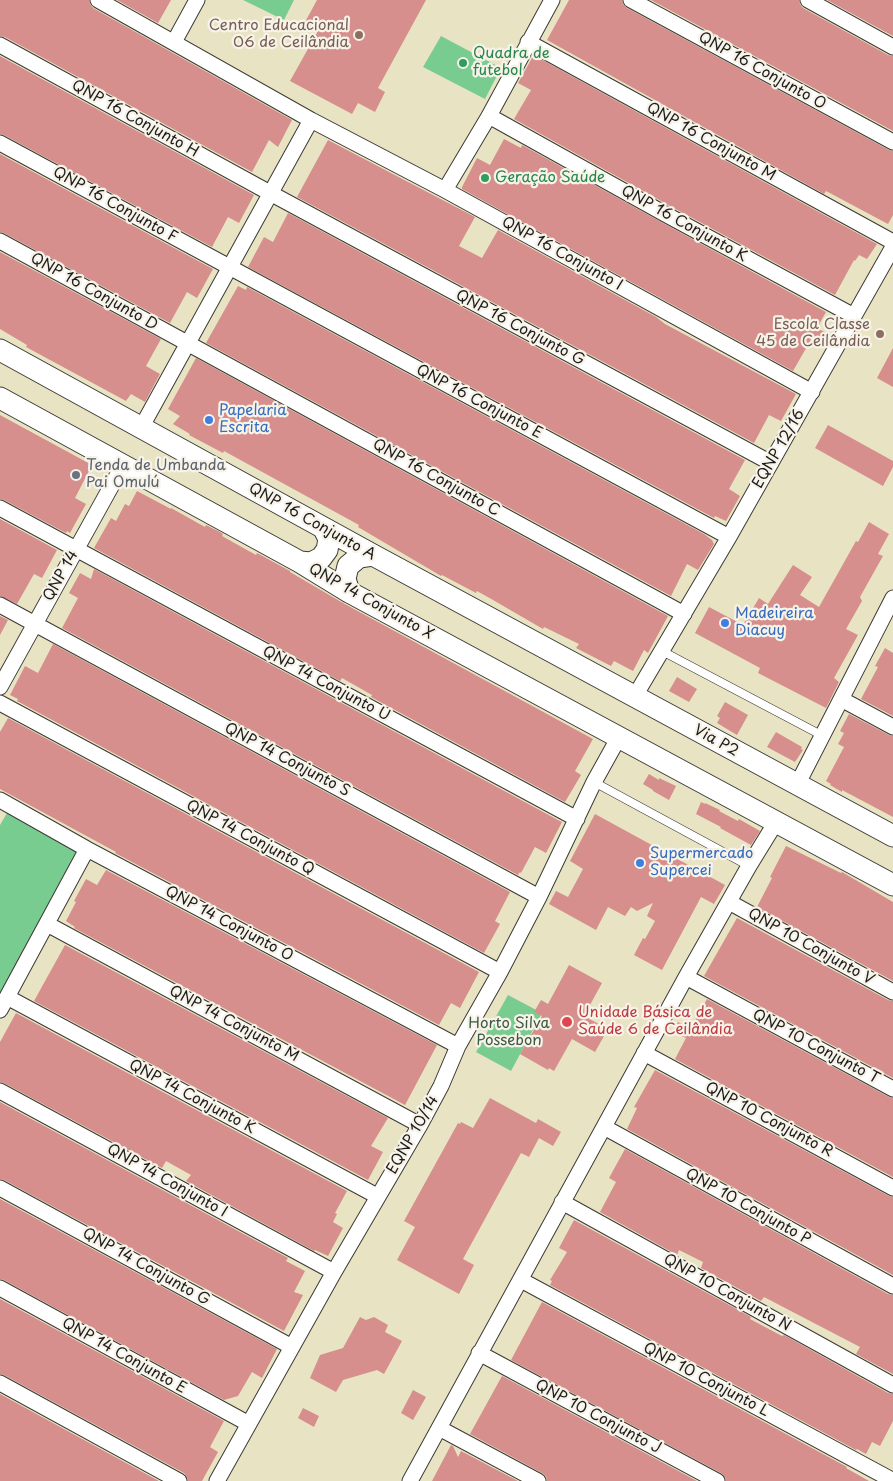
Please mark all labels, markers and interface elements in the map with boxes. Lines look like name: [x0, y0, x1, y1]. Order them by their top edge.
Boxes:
place label: Centro Educacional 06 de Ceilândia: [209, 17, 349, 52]
street label: QNP 16 Conjunto O: [695, 28, 829, 114]
marker: Centro Educacional 06 de Ceilândia: [353, 29, 365, 41]
place label: Quadra de futebol: [473, 45, 550, 80]
marker: Quadra de futebol: [457, 57, 469, 69]
street label: QNP 16 Conjunto H: [68, 77, 202, 161]
street label: QNP 16 Conjunto M: [643, 99, 779, 185]
street label: QNP 16 Conjunto F: [50, 163, 180, 247]
place label: Geração Saúde: [495, 169, 605, 187]
marker: Geração Saúde: [479, 172, 491, 184]
street label: QNP 16 Conjunto K: [618, 182, 750, 266]
street label: QNP 16 Conjunto I: [498, 213, 626, 295]
street label: QNP 16 Conjunto D: [27, 250, 161, 334]
street label: QNP 16 Conjunto G: [452, 286, 588, 370]
place label: Escola Classe 45 de Ceilândia: [756, 316, 870, 351]
marker: Escola Classe 45 de Ceilândia: [874, 328, 886, 340]
street label: QNP 16 Conjunto E: [413, 361, 545, 443]
place label: Papelaria Escrita: [219, 402, 287, 437]
street label: EQNP 12/16: [749, 406, 809, 492]
marker: Papelaria Escrita: [203, 414, 215, 426]
street label: QNP 16 Conjunto C: [369, 436, 503, 520]
place label: Tenda de Umbanda Pai Omulú: [86, 457, 226, 492]
marker: Tenda de Umbanda Pai Omulú: [70, 469, 82, 481]
street label: QNP 16 Conjunto A: [245, 480, 379, 564]
street label: QNP 14: [40, 548, 82, 604]
street label: QNP 14 Conjunto X: [305, 560, 437, 644]
place label: Madeireira Diacuy: [735, 605, 814, 640]
marker: Madeireira Diacuy: [719, 617, 731, 629]
street label: QNP 14 Conjunto U: [259, 643, 393, 725]
street label: QNP 14 Conjunto S: [221, 719, 353, 801]
street label: Via P2: [690, 721, 742, 761]
street label: QNP 14 Conjunto Q: [183, 797, 317, 879]
place label: Supermercado Supercei: [650, 845, 753, 880]
marker: Supermercado Supercei: [634, 857, 646, 869]
street label: QNP 14 Conjunto O: [162, 883, 296, 965]
street label: QNP 10 Conjunto V: [745, 905, 877, 989]
street label: QNP 14 Conjunto M: [166, 982, 302, 1066]
place label: Unidade Básica de Saúde 6 de Ceilândia: [578, 1004, 732, 1039]
street label: QNP 10 Conjunto T: [749, 1006, 883, 1088]
park label: Horto Silva Possebon: [468, 1015, 550, 1050]
marker: Unidade Básica de Saúde 6 de Ceilândia: [560, 1015, 574, 1029]
street label: QNP 14 Conjunto K: [126, 1056, 258, 1138]
street label: QNP 10 Conjunto R: [702, 1079, 836, 1161]
street label: EQNP 10/14: [383, 1093, 443, 1177]
street label: QNP 14 Conjunto I: [104, 1140, 230, 1222]
street label: QNP 10 Conjunto P: [682, 1165, 814, 1249]
street label: QNP 14 Conjunto G: [79, 1225, 213, 1309]
street label: QNP 10 Conjunto N: [660, 1250, 794, 1336]
street label: QNP 14 Conjunto E: [59, 1314, 189, 1398]
street label: QNP 10 Conjunto L: [640, 1339, 772, 1421]
street label: QNP 10 Conjunto J: [532, 1376, 664, 1458]

